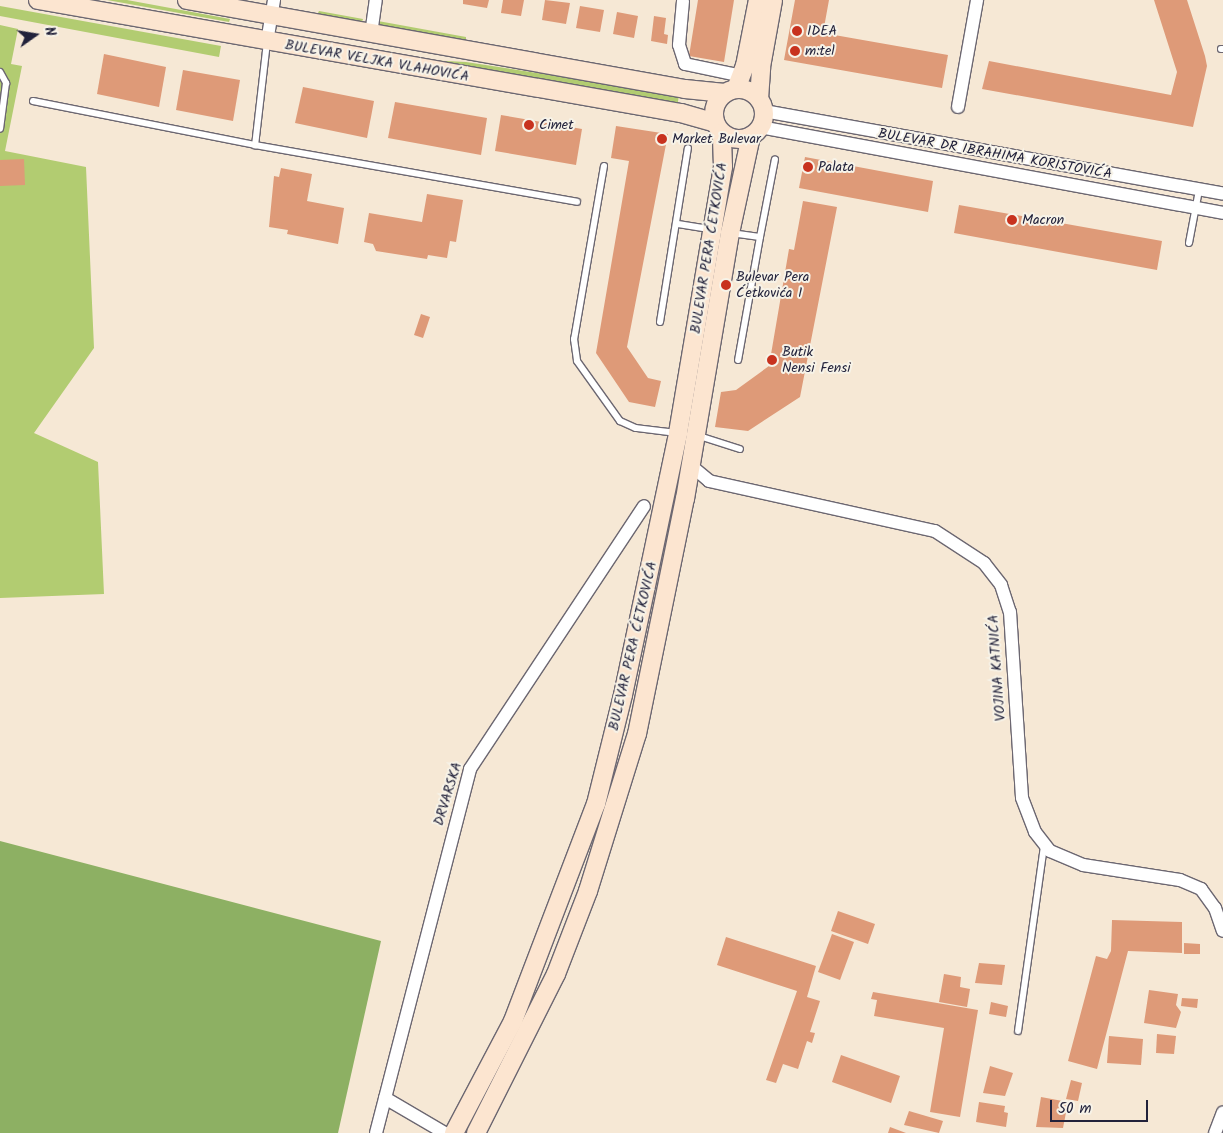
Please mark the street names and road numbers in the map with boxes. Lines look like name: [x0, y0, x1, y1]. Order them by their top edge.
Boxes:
street label: BULEVAR VELJKA VLAHOVIĆA: [284, 37, 470, 85]
street label: BULEVAR DR IBRAHIMA KORISTOVIĆA: [877, 125, 1113, 183]
street label: BULEVAR PERA ĆETKOVIĆA: [687, 161, 731, 335]
street label: BULEVAR PERA ĆETKOVIĆA: [605, 560, 661, 732]
street label: VOJINA KATNIĆA: [985, 614, 1009, 722]
street label: DRVARSKA: [430, 760, 466, 828]

